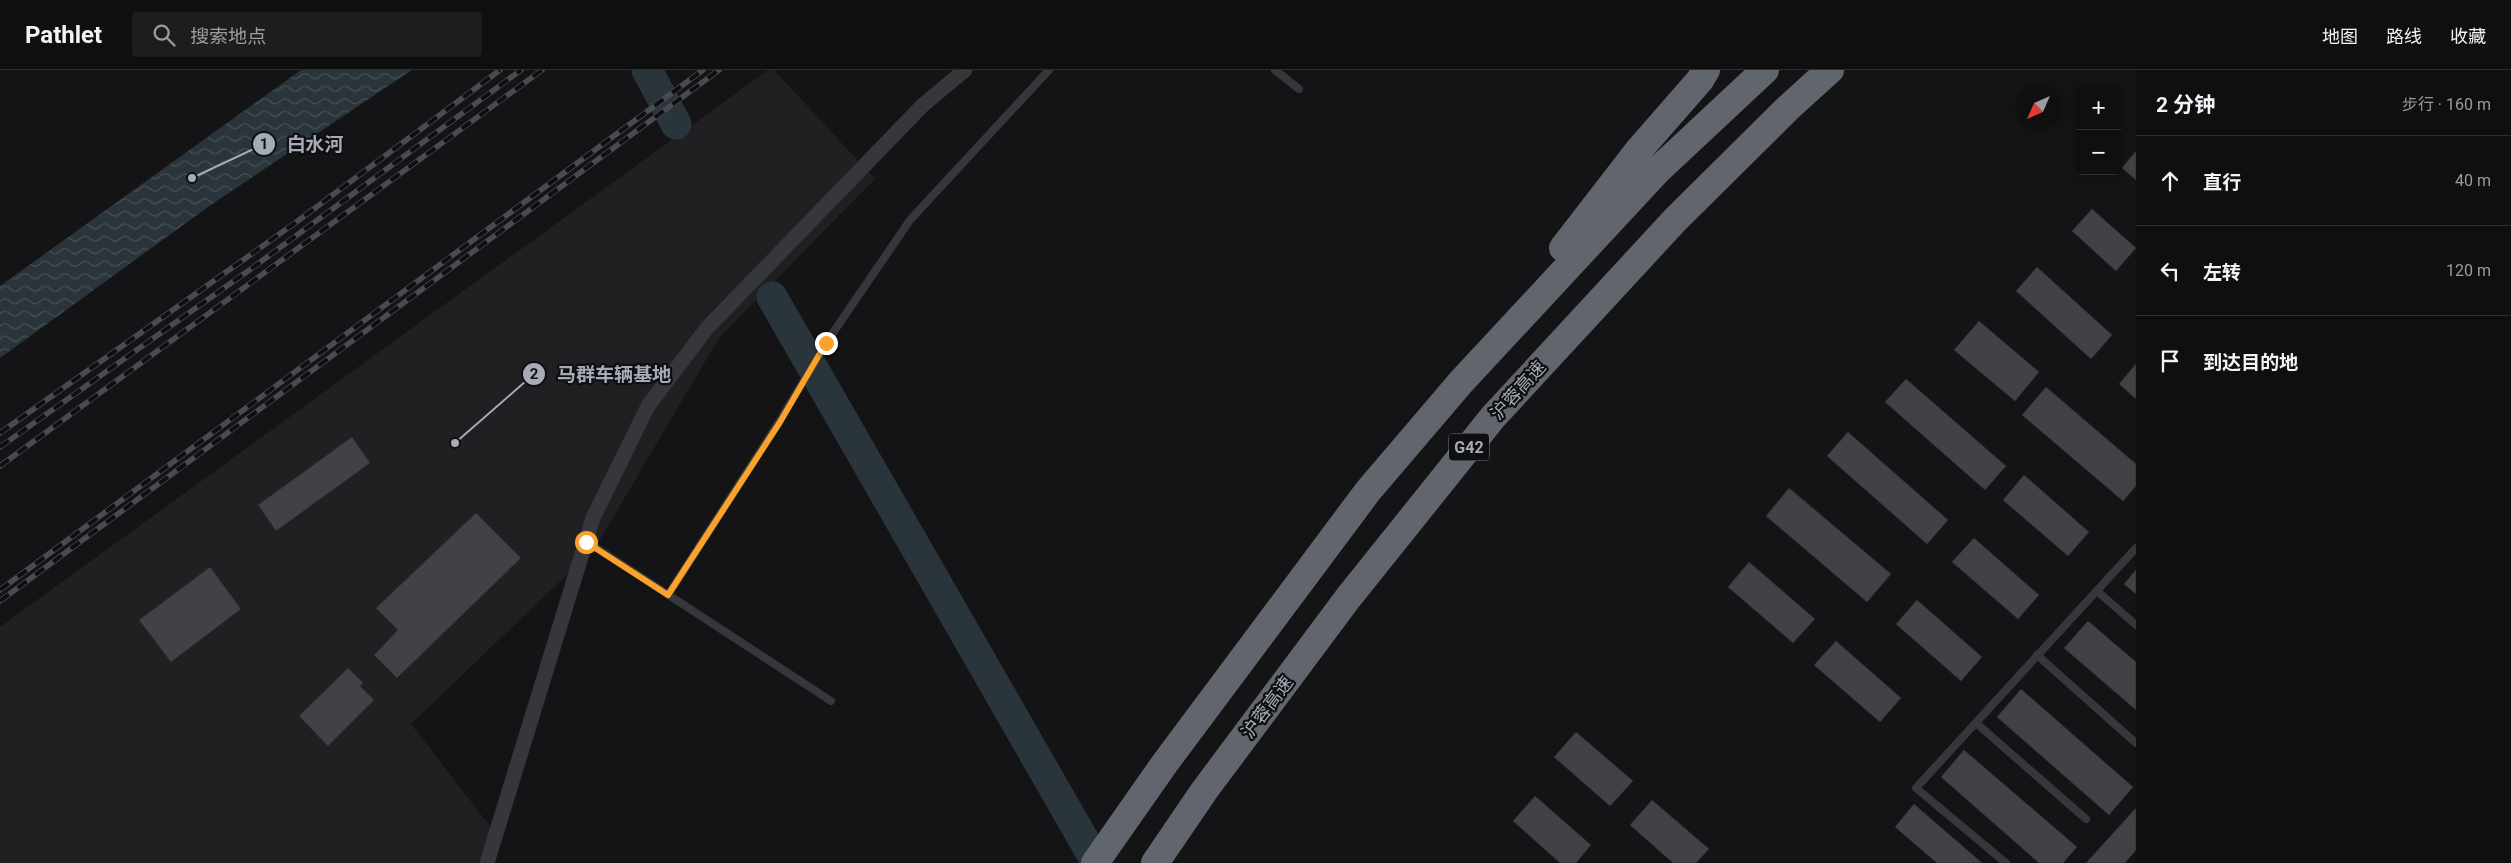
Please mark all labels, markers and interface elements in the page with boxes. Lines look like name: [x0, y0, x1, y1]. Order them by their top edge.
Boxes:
search box: [132, 12, 482, 57]
text: Pathlet: [25, 21, 102, 49]
icon: search: [150, 21, 178, 49]
text: 搜索地点: [190, 25, 266, 48]
text: 地图: [2322, 26, 2358, 47]
text: 路线: [2386, 26, 2422, 47]
text: 收藏: [2450, 26, 2486, 47]
north arrow: [2016, 85, 2061, 130]
map controls: [2076, 85, 2121, 175]
button: +: [2076, 85, 2121, 130]
text: 2 分钟: [2156, 93, 2215, 117]
text: 步行 · 160 m: [2402, 95, 2491, 114]
callout: 白水河: [251, 127, 353, 161]
button: −: [2076, 130, 2121, 175]
text: 白水河: [286, 133, 344, 156]
text: 1: [260, 135, 268, 153]
icon: ahead: [2156, 167, 2184, 195]
text: 直行: [2203, 171, 2241, 194]
text: 40 m: [2455, 171, 2491, 190]
icon: left: [2156, 257, 2184, 285]
text: 左转: [2203, 261, 2241, 284]
text: 120 m: [2446, 261, 2491, 280]
route end: [815, 332, 838, 355]
icon: arrive: [2156, 347, 2184, 375]
text: 到达目的地: [2203, 351, 2298, 374]
street label: 沪蓉高速: [1486, 356, 1550, 424]
callout: 马群车辆基地: [522, 357, 681, 391]
text: 马群车辆基地: [557, 363, 671, 386]
text: 2: [530, 365, 539, 383]
road number: G42: [1449, 434, 1489, 461]
route start: [575, 531, 598, 554]
street label: 沪蓉高速: [1237, 672, 1297, 742]

